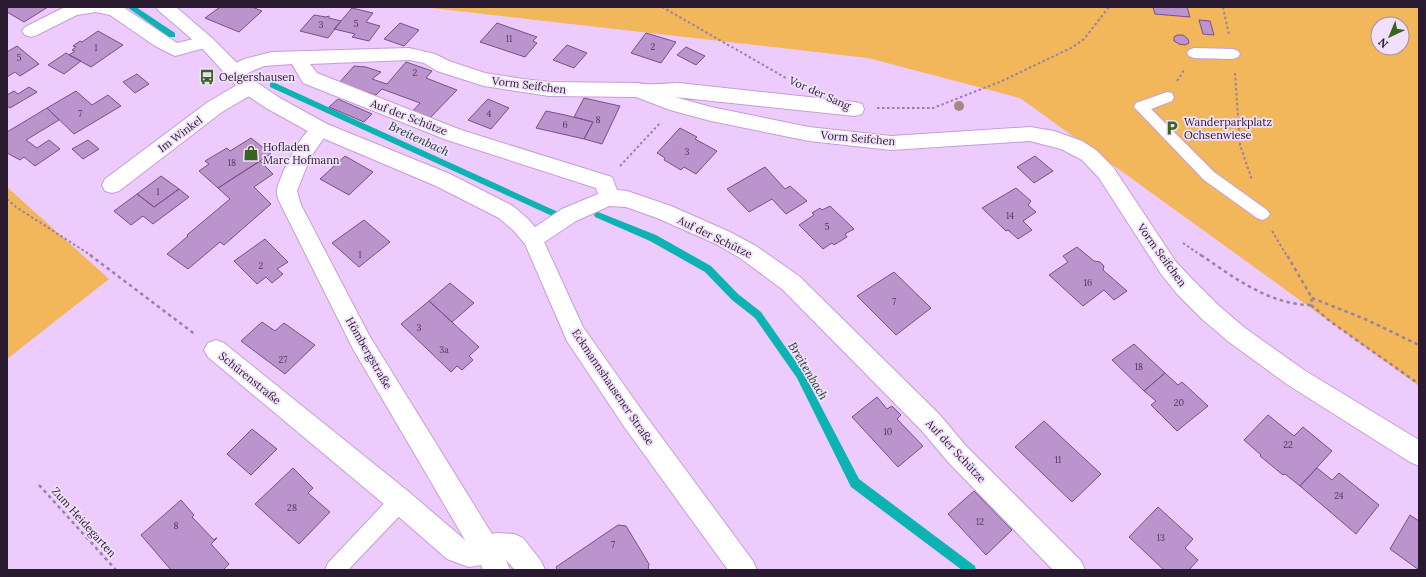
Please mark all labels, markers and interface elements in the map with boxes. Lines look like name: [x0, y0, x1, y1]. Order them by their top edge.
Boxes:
north arrow: [1370, 16, 1410, 56]
house number: 5: [354, 18, 359, 29]
house number: 3: [318, 19, 324, 30]
house number: 11: [506, 33, 512, 44]
text: N: [1375, 35, 1391, 51]
house number: 2: [651, 41, 656, 52]
house number: 1: [94, 42, 98, 53]
house number: 5: [17, 52, 22, 63]
house number: 2: [413, 67, 418, 78]
bus stop icon: Oelgershausen: [198, 68, 216, 86]
place label: Oelgershausen: [219, 70, 295, 84]
street label: Vorm Seifchen: [490, 73, 567, 97]
street label: Vor der Sang: [786, 73, 854, 113]
street label: Auf der Schütze: [368, 96, 449, 138]
house number: 7: [78, 108, 82, 119]
house number: 4: [487, 108, 492, 119]
street label: Im Winkel: [155, 113, 205, 155]
house number: 8: [595, 114, 601, 125]
place label: Wanderparkplatz Ochsenwiese: [1184, 115, 1272, 142]
water label: Breitenbach: [387, 118, 452, 159]
house number: 6: [562, 119, 568, 130]
parking icon: Wanderparkplatz Ochsenwiese: [1163, 119, 1181, 137]
street label: Vorm Seifchen: [819, 128, 896, 148]
place label: Hofladen Marc Hofmann: [263, 140, 340, 167]
shop icon: Hofladen Marc Hofmann: [242, 144, 260, 162]
house number: 3: [684, 146, 690, 157]
house number: 18: [228, 157, 236, 168]
house number: 1: [156, 186, 160, 197]
house number: 14: [1006, 210, 1014, 221]
street label: Auf der Schütze: [675, 212, 755, 261]
street label: Vorm Seifchen: [1134, 220, 1190, 290]
house number: 5: [825, 221, 830, 232]
house number: 1: [358, 249, 362, 260]
house number: 2: [259, 260, 264, 271]
house number: 16: [1084, 277, 1092, 288]
house number: 7: [892, 296, 896, 307]
street label: Hömbergstraße: [343, 314, 395, 392]
house number: 3: [416, 322, 422, 333]
street label: Eckmannshausener Straße: [569, 326, 657, 448]
water label: Breitenbach: [785, 339, 832, 403]
house number: 3a: [439, 344, 449, 355]
street label: Schürenstraße: [216, 349, 284, 407]
house number: 27: [279, 354, 287, 365]
house number: 18: [1135, 361, 1143, 372]
house number: 20: [1174, 397, 1185, 408]
street label: Auf der Schütze: [922, 416, 989, 486]
house number: 10: [884, 426, 893, 437]
house number: 22: [1283, 439, 1293, 450]
house number: 11: [1055, 454, 1061, 465]
street label: Zum Heidegarten: [49, 484, 119, 560]
house number: 24: [1334, 490, 1344, 501]
house number: 28: [287, 502, 297, 513]
house number: 12: [976, 516, 984, 527]
house number: 8: [173, 520, 179, 531]
house number: 13: [1157, 532, 1165, 543]
house number: 7: [611, 539, 615, 550]

